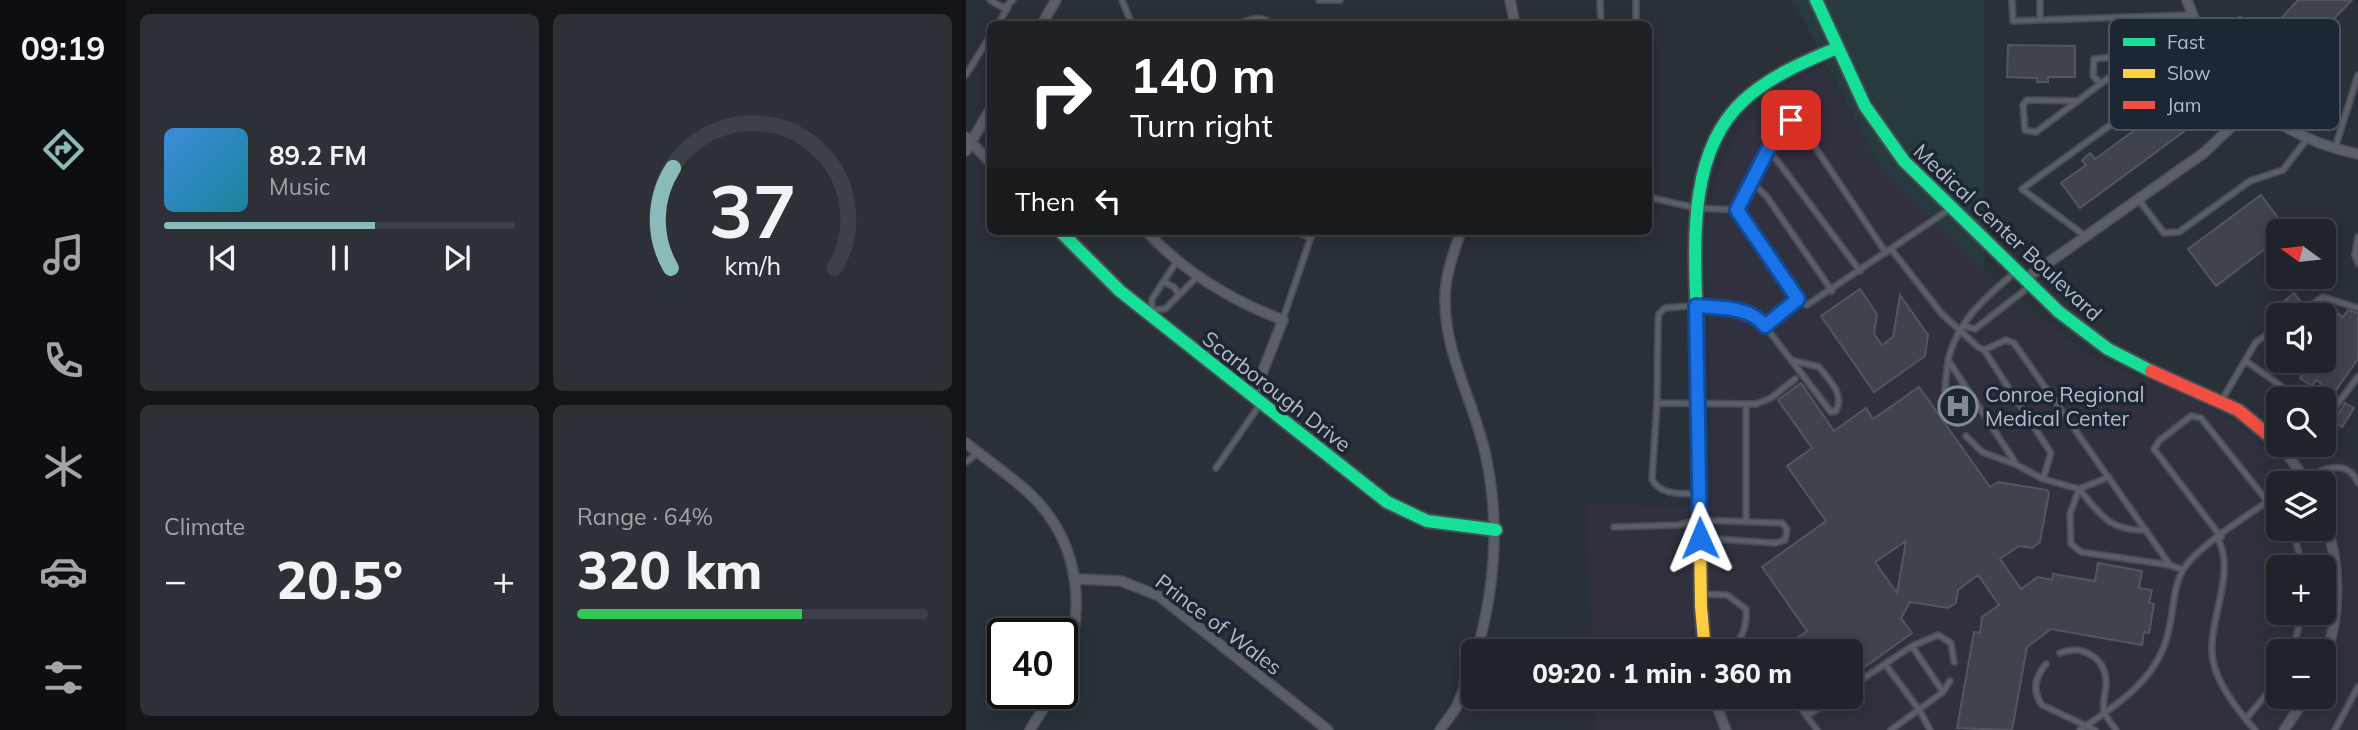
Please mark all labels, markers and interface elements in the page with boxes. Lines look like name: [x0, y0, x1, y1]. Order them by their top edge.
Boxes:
legend: [2109, 18, 2340, 130]
text: 09:19: [21, 28, 105, 68]
text: Fast: [2167, 30, 2205, 54]
text: 140 m: [1130, 44, 1276, 105]
icon: right: [1015, 49, 1106, 140]
text: Slow: [2167, 61, 2211, 85]
pin: [1761, 90, 1821, 150]
text: Jam: [2167, 93, 2201, 117]
icon: arrive: [1772, 101, 1810, 139]
text: Turn right: [1130, 105, 1273, 145]
icon: directions: [39, 125, 88, 174]
street label: Medical Center Boulevard: [1908, 138, 2108, 326]
text: 89.2 FM: [269, 139, 367, 172]
text: 37: [709, 166, 796, 257]
text: Music: [269, 172, 330, 201]
icon: left: [1089, 182, 1127, 220]
text: Then: [1015, 185, 1075, 218]
north arrow: [2266, 219, 2336, 289]
map controls: [2266, 219, 2336, 709]
icon: music: [39, 230, 88, 279]
icon: previous: [204, 239, 242, 277]
icon: pause: [321, 239, 359, 277]
icon: next: [438, 239, 476, 277]
text: km/h: [724, 250, 781, 281]
button: sound: [2266, 303, 2336, 373]
street label: Scarborough Drive: [1198, 325, 1356, 457]
icon: phone: [39, 336, 88, 385]
place label: Conroe Regional Medical Center: [1985, 381, 2145, 431]
hospital icon: Conroe Regional Medical Center: [1937, 385, 1979, 427]
button: search: [2266, 387, 2336, 457]
icon: climate: [39, 442, 88, 491]
button: layers: [2266, 471, 2336, 541]
position arrow: [1663, 501, 1737, 575]
text: Range · 64%: [577, 502, 713, 531]
text: Climate: [164, 512, 245, 541]
text: 320 km: [577, 537, 762, 602]
icon: car: [39, 547, 88, 596]
text: 20.5°: [276, 547, 403, 612]
button: +: [2266, 555, 2336, 625]
text: −: [164, 556, 187, 604]
text: +: [492, 556, 515, 604]
street label: Prince of Wales: [1151, 568, 1287, 680]
speed limit sign: 40: [987, 618, 1078, 709]
button: −: [2266, 639, 2336, 709]
icon: filters: [39, 653, 88, 702]
text: 09:20 · 1 min · 360 m: [1532, 657, 1792, 690]

